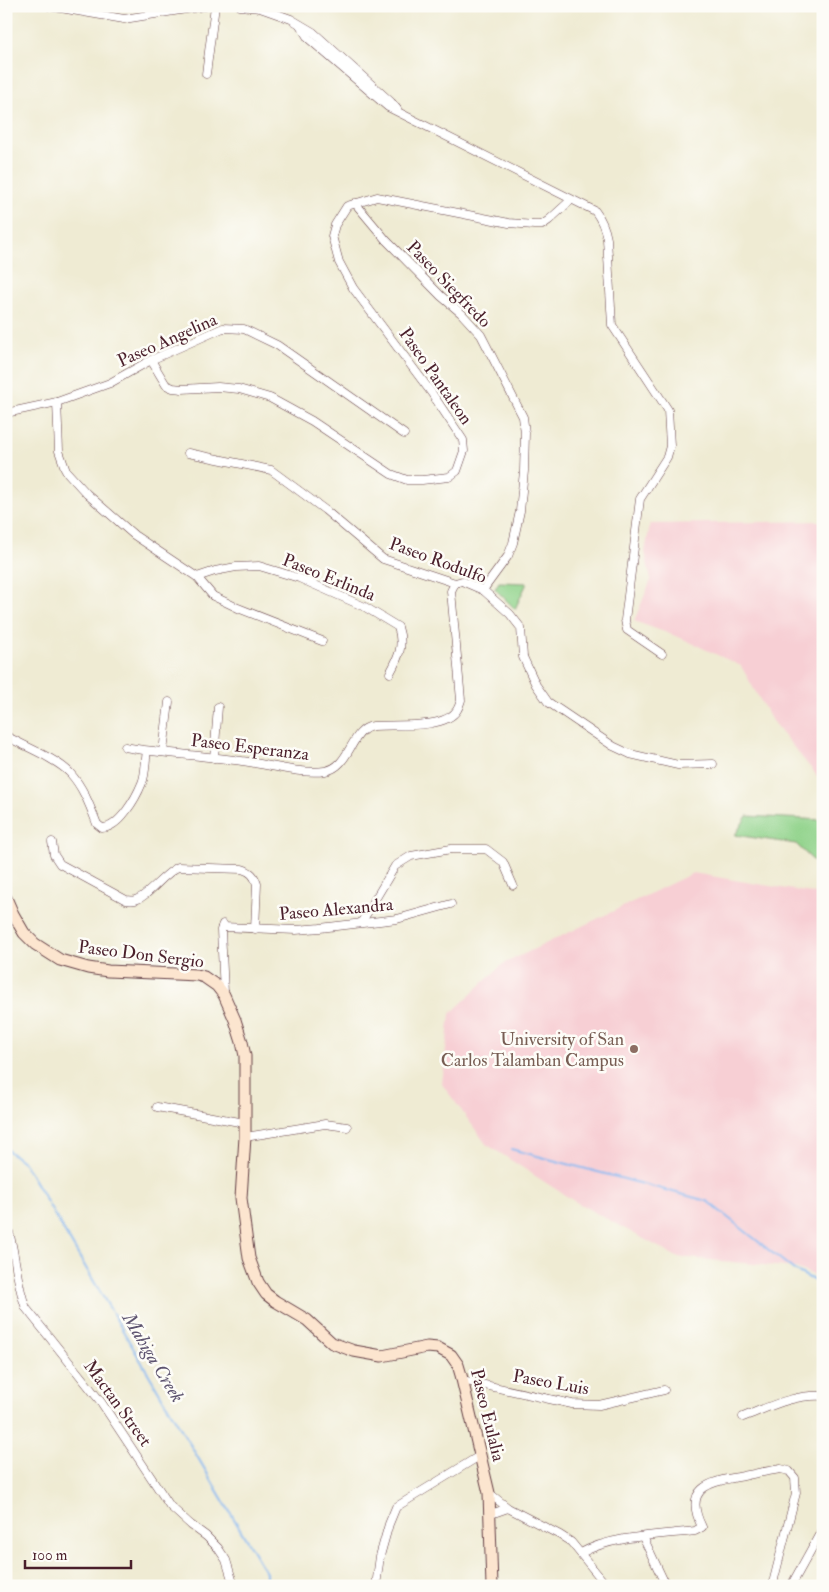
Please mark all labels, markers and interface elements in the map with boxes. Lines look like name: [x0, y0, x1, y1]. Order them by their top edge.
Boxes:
street label: Paseo Siegfredo: [401, 236, 496, 333]
street label: Paseo Angelina: [114, 308, 221, 373]
street label: Paseo Pantaleon: [394, 323, 478, 429]
street label: Paseo Rodulfo: [386, 532, 490, 589]
street label: Paseo Erlinda: [279, 548, 379, 607]
street label: Paseo Esperanza: [190, 729, 311, 766]
street label: Paseo Alexandra: [278, 893, 395, 926]
street label: Paseo Don Sergio: [77, 935, 205, 974]
place label: University of San Carlos Talamban Campus: [441, 1028, 624, 1072]
marker: University of San Carlos Talamban Campus: [628, 1043, 640, 1055]
water label: Mahiga Creek: [116, 1307, 189, 1407]
street label: Mactan Street: [78, 1355, 157, 1451]
street label: Paseo Luis: [511, 1364, 591, 1401]
street label: Paseo Eulalia: [465, 1366, 510, 1464]
scale bar: [25, 1537, 131, 1569]
text: 100 m: [32, 1546, 68, 1565]

